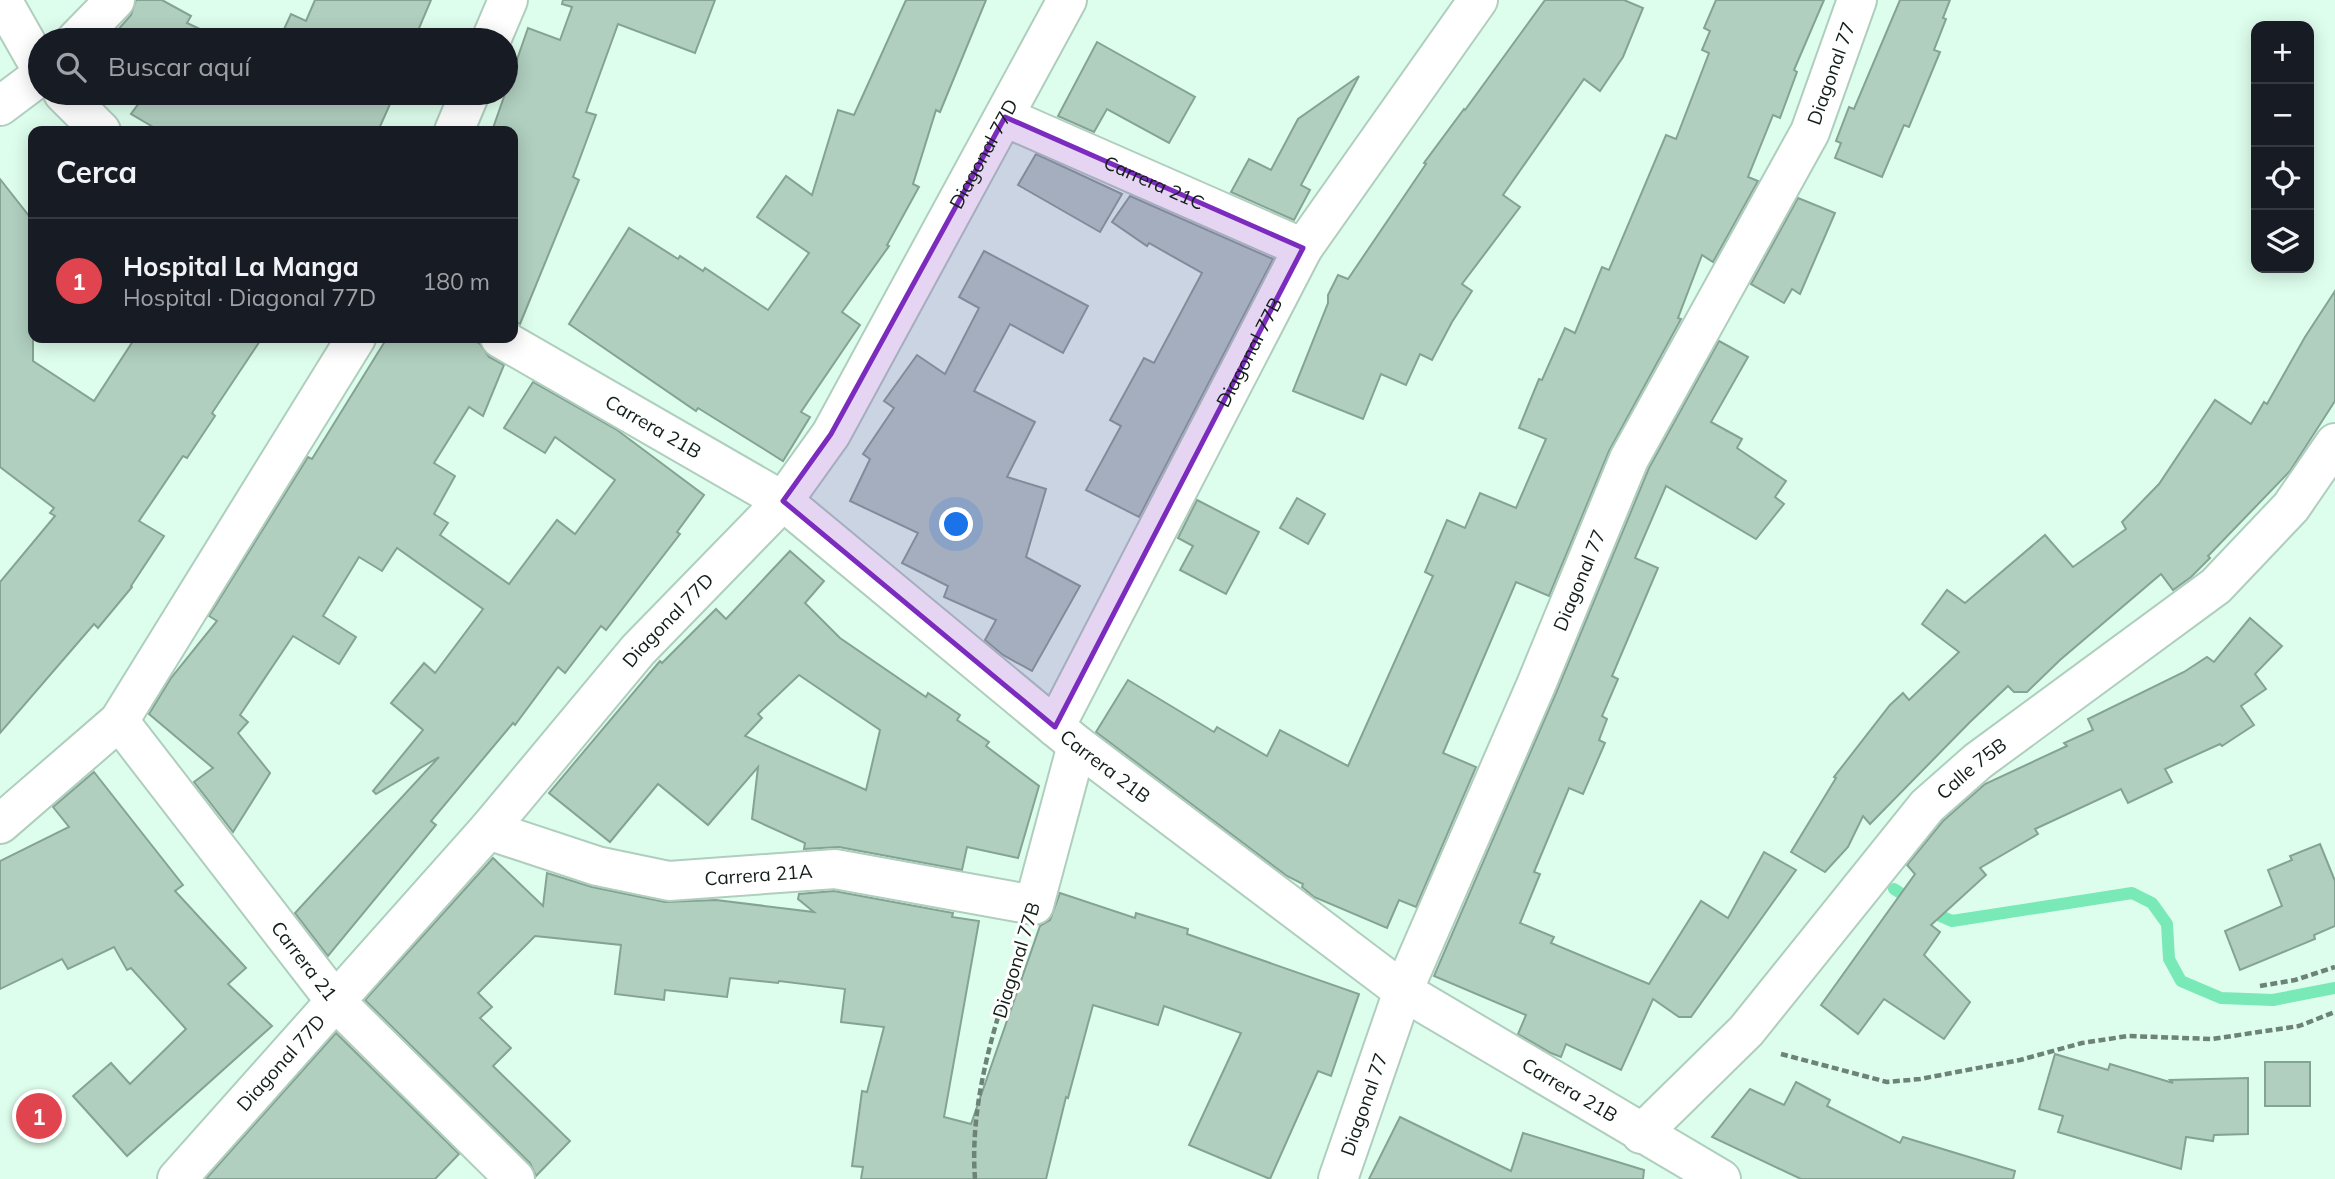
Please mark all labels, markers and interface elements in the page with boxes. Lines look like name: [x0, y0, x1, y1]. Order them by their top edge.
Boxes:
street label: Diagonal 77: [1802, 19, 1860, 128]
map controls: [2251, 21, 2314, 273]
button: +: [2251, 21, 2314, 84]
search box: [28, 28, 518, 105]
icon: search: [52, 48, 90, 86]
text: Buscar aquí: [108, 50, 251, 83]
button: −: [2251, 84, 2314, 147]
street label: Diagonal 77D: [944, 95, 1023, 213]
button: locate: [2251, 147, 2314, 210]
street label: Carrera 21C: [1100, 150, 1208, 215]
text: Cerca: [56, 153, 137, 191]
button: layers: [2251, 210, 2314, 273]
text: Hospital La Manga: [123, 250, 359, 283]
text: 1: [72, 267, 86, 296]
text: 180 m: [422, 267, 490, 296]
text: Hospital · Diagonal 77D: [123, 283, 376, 312]
street label: Diagonal 77B: [1211, 293, 1287, 411]
street label: Carrera 21B: [601, 389, 706, 463]
your location: [939, 507, 973, 541]
street label: Diagonal 77: [1548, 526, 1611, 634]
street label: Diagonal 77D: [617, 568, 718, 672]
street label: Carrera 21B: [1055, 724, 1155, 808]
street label: Calle 75B: [1931, 732, 2011, 804]
street label: Carrera 21A: [704, 859, 813, 890]
street label: Diagonal 77B: [987, 899, 1045, 1021]
street label: Carrera 21: [266, 916, 342, 1005]
street label: Diagonal 77D: [231, 1009, 330, 1116]
street label: Diagonal 77: [1335, 1050, 1393, 1159]
street label: Carrera 21B: [1518, 1052, 1622, 1127]
pin: 1: [16, 1090, 62, 1142]

